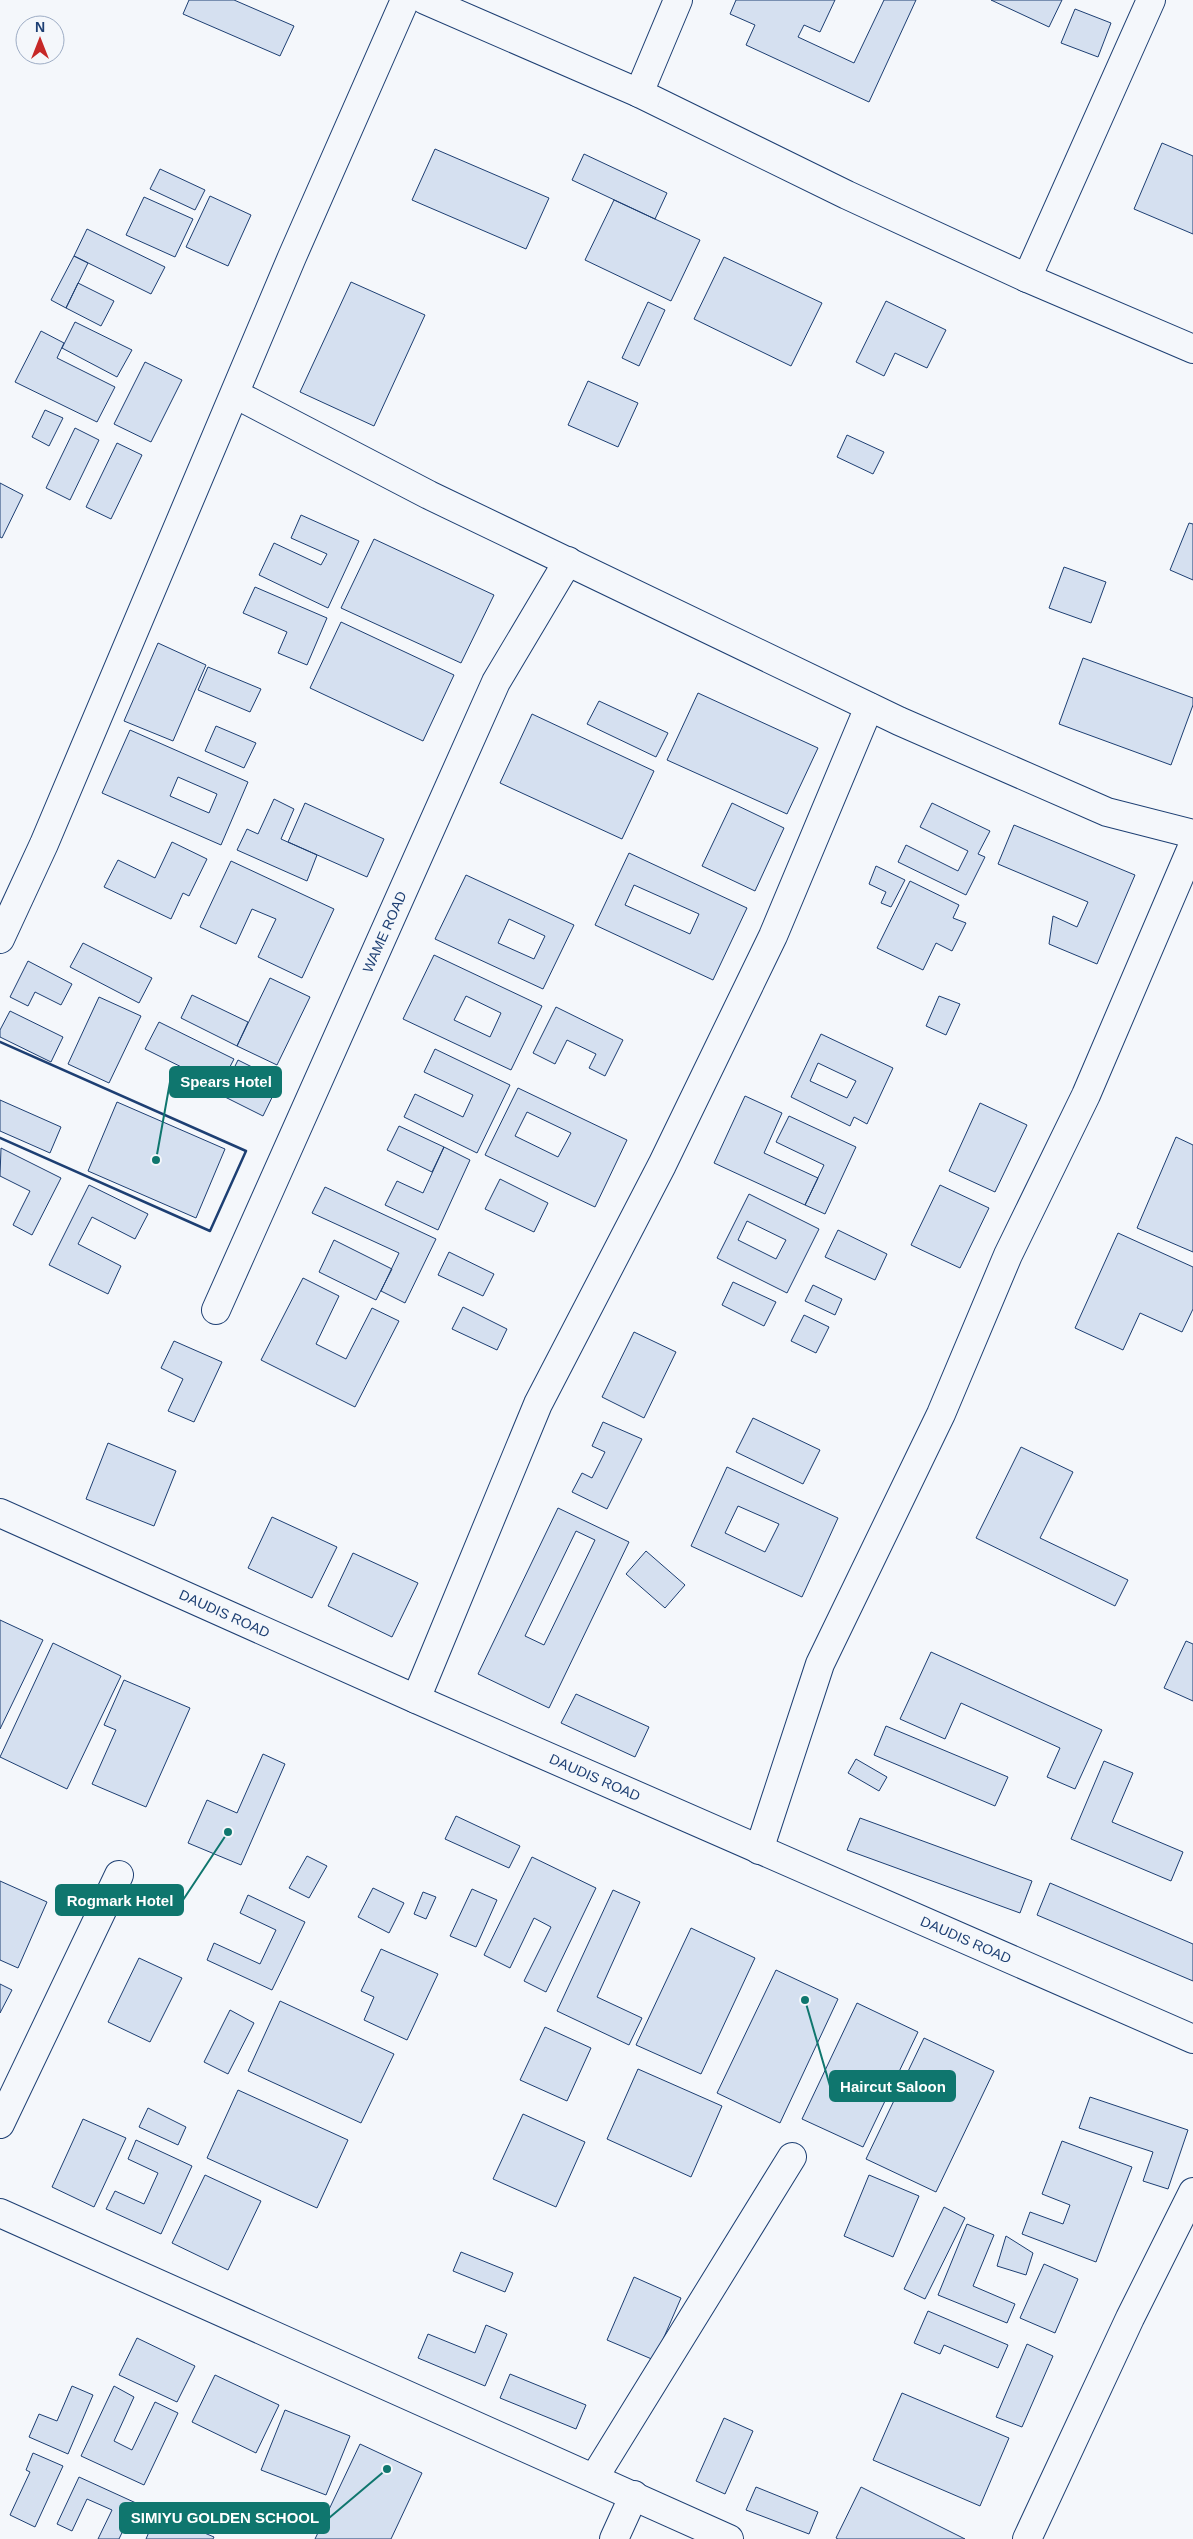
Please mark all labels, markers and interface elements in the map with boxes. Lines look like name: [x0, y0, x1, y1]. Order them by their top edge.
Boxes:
north arrow: [15, 15, 65, 65]
text: N: [35, 19, 45, 35]
street label: WAME ROAD: [359, 889, 410, 975]
callout: Spears Hotel: [170, 1067, 281, 1097]
text: Spears Hotel: [180, 1073, 272, 1090]
street label: DAUDIS ROAD: [177, 1586, 272, 1641]
street label: DAUDIS ROAD: [547, 1750, 643, 1804]
callout: Rogmark Hotel: [56, 1885, 183, 1915]
text: Rogmark Hotel: [67, 1892, 173, 1909]
street label: DAUDIS ROAD: [918, 1913, 1014, 1966]
callout: Haircut Saloon: [830, 2071, 955, 2101]
text: Haircut Saloon: [840, 2078, 946, 2095]
callout: SIMIYU GOLDEN SCHOOL: [120, 2503, 329, 2533]
text: SIMIYU GOLDEN SCHOOL: [131, 2509, 319, 2526]

